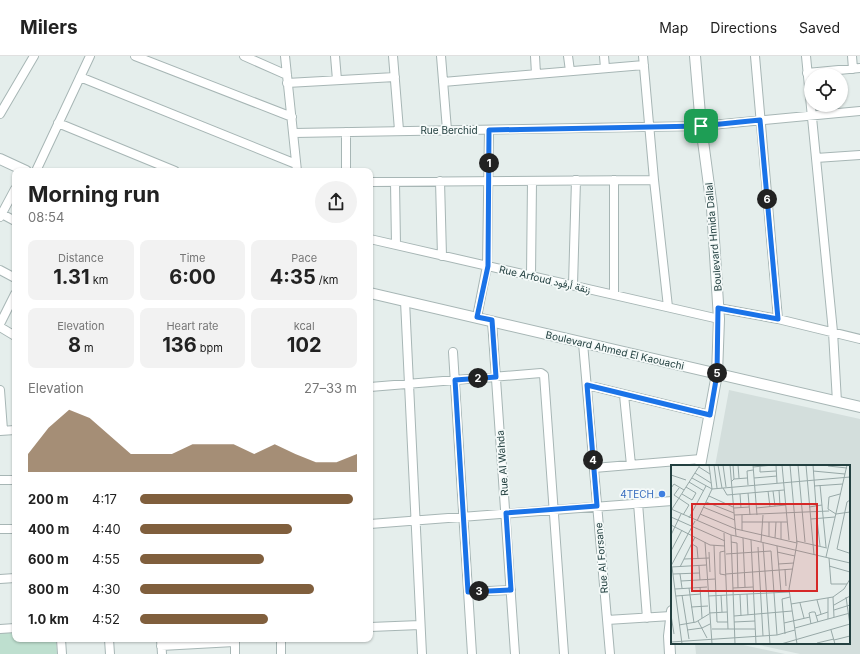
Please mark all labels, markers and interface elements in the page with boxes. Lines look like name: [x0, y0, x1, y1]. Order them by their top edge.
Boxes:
text: Milers: [20, 16, 78, 39]
text: Map: [659, 19, 688, 36]
text: Directions: [710, 19, 777, 36]
text: Saved: [799, 19, 840, 36]
map controls: [804, 68, 848, 112]
button: locate: [804, 68, 848, 112]
pin: [684, 109, 718, 143]
icon: arrive: [690, 115, 712, 137]
street label: Rue Berchid: [420, 124, 478, 136]
pin: 1: [479, 153, 499, 173]
text: 1: [487, 156, 491, 170]
text: Morning run: [28, 181, 160, 207]
button: share: [315, 181, 357, 223]
street label: Boulevard Hmida Dallal: [702, 182, 724, 292]
pin: 6: [757, 189, 777, 209]
text: 6: [763, 192, 771, 206]
text: 08:54: [28, 209, 64, 225]
text: Distance: [58, 251, 104, 265]
text: Time: [180, 251, 205, 265]
text: Pace: [291, 251, 317, 265]
street label: Rue Arfoud زنقة أرفود: [498, 263, 592, 296]
text: 1.31: [53, 265, 90, 289]
text: 6:00: [169, 265, 216, 289]
text: 4:35: [270, 265, 316, 289]
text: km: [90, 273, 108, 287]
text: /km: [316, 273, 338, 287]
text: Elevation: [57, 319, 104, 333]
text: Heart rate: [166, 319, 219, 333]
text: kcal: [294, 319, 315, 333]
street label: Boulevard Ahmed El Kaouachi: [545, 328, 685, 372]
text: 8: [68, 333, 81, 357]
text: 136: [162, 333, 197, 357]
text: 102: [287, 333, 322, 357]
text: m: [81, 341, 94, 355]
text: bpm: [197, 341, 223, 355]
pin: 5: [707, 363, 727, 383]
text: 5: [713, 366, 721, 380]
pin: 2: [468, 368, 488, 388]
text: 2: [475, 371, 481, 385]
text: Elevation: [28, 380, 84, 396]
text: 27–33 m: [304, 380, 357, 396]
street label: Rue Al Wahda: [494, 430, 510, 496]
pin: 4: [583, 450, 603, 470]
text: 4: [589, 453, 597, 467]
inset map: [671, 465, 850, 644]
place label: 4TECH: [620, 488, 654, 500]
marker: 4TECH: [657, 489, 667, 499]
text: 200 m: [28, 491, 69, 507]
text: 4:17: [92, 491, 117, 507]
text: 400 m: [28, 521, 69, 537]
text: 4:40: [92, 521, 121, 537]
street label: Rue Al Forsane: [592, 522, 610, 594]
text: 600 m: [28, 551, 69, 567]
text: 4:55: [92, 551, 120, 567]
text: 800 m: [28, 581, 69, 597]
text: 4:30: [92, 581, 120, 597]
pin: 3: [469, 581, 489, 601]
text: 3: [475, 584, 483, 598]
text: 1.0 km: [28, 611, 69, 627]
text: 4:52: [92, 611, 120, 627]

